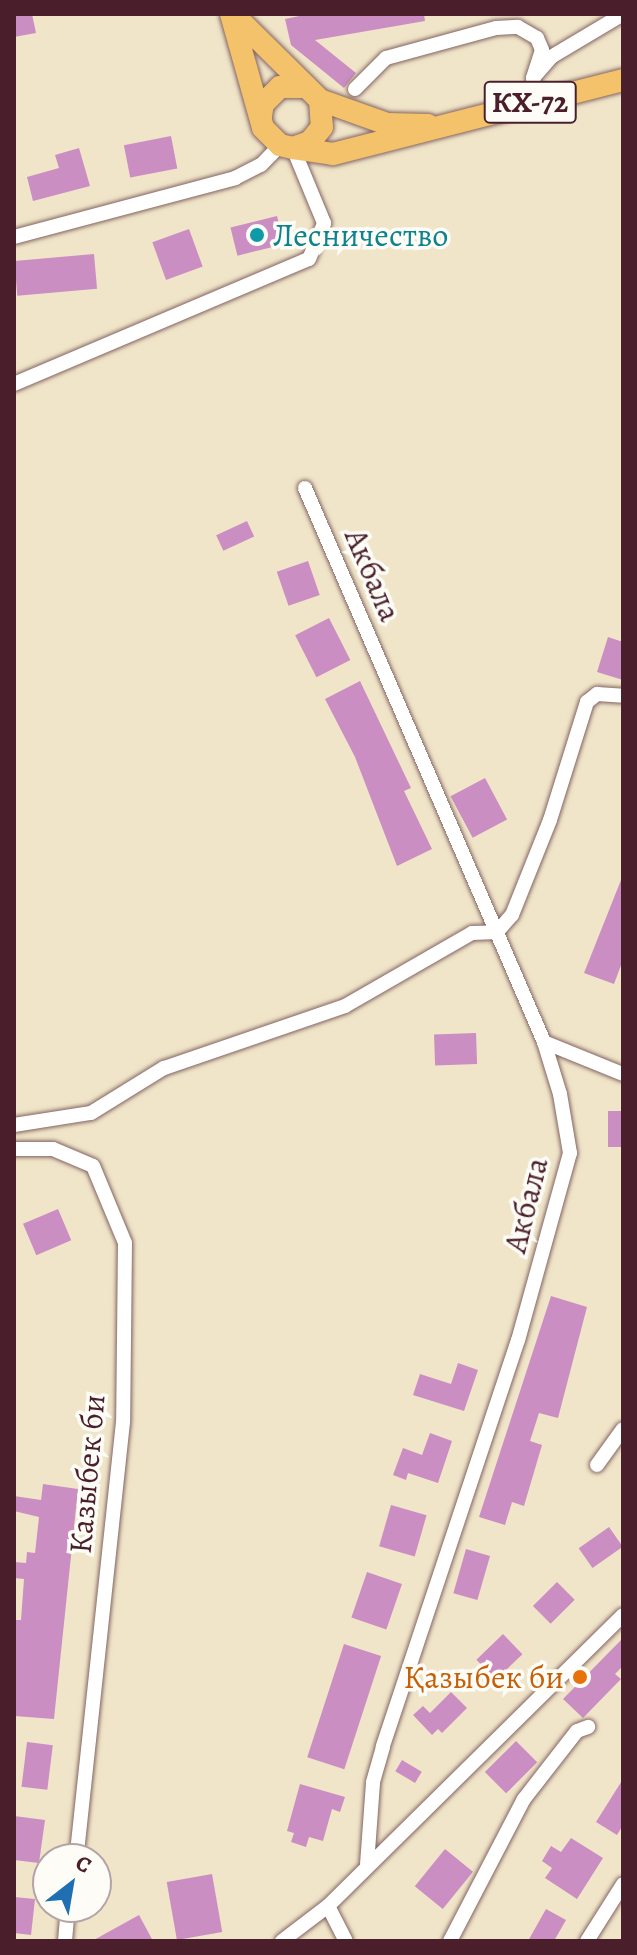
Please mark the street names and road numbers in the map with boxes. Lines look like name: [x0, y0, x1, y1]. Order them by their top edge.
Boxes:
road number: КХ-72: [482, 76, 578, 128]
street label: Акбала: [336, 523, 410, 627]
street label: Акбала: [496, 1153, 556, 1257]
street label: Казыбек би: [61, 1393, 113, 1555]

